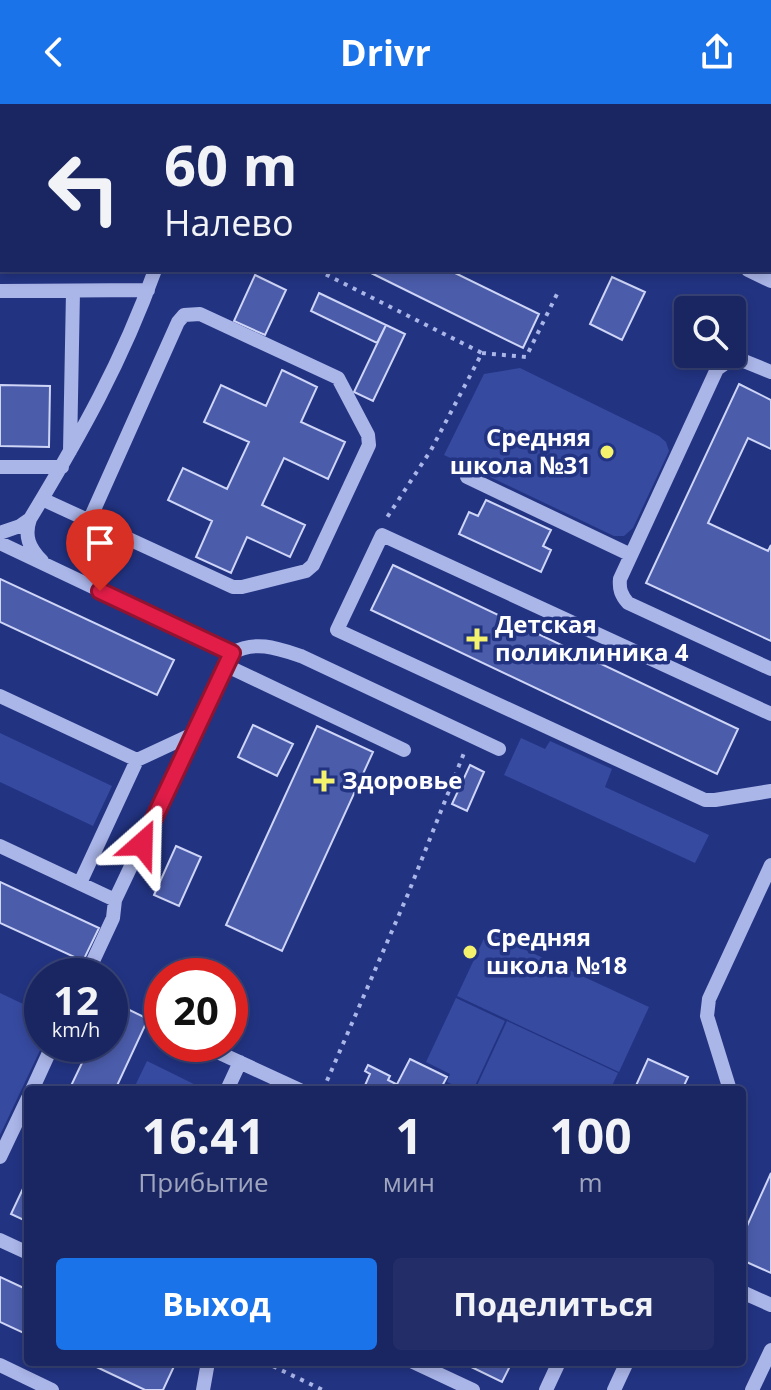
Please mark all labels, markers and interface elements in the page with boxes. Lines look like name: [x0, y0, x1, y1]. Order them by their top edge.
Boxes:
text: Drivr: [340, 28, 431, 77]
icon: back: [32, 30, 76, 74]
icon: share: [695, 30, 739, 74]
text: 60 m: [164, 126, 298, 202]
icon: left: [32, 136, 136, 240]
text: Налево: [164, 198, 294, 247]
map controls: [674, 296, 746, 368]
button: search: [674, 296, 746, 368]
place label: Средняя школа №31: [450, 420, 591, 481]
marker: Средняя школа №31: [598, 443, 616, 461]
pin: [66, 509, 134, 591]
icon: arrive: [78, 521, 122, 565]
place label: Детская поликлиника 4: [495, 607, 689, 668]
marker: Детская поликлиника 4: [466, 628, 488, 650]
place label: Здоровье: [342, 763, 462, 796]
marker: Здоровье: [313, 770, 335, 792]
position arrow: [100, 802, 184, 886]
place label: Средняя школа №18: [486, 920, 627, 981]
marker: Средняя школа №18: [461, 943, 479, 961]
speed limit sign: 20: [144, 958, 248, 1062]
text: 12: [53, 972, 99, 1027]
text: km/h: [52, 1016, 100, 1043]
text: 16:41: [142, 1103, 265, 1168]
text: 1: [395, 1103, 423, 1168]
text: 100: [549, 1103, 632, 1168]
text: Прибытие: [138, 1164, 269, 1200]
text: мин: [383, 1164, 435, 1200]
text: m: [578, 1164, 602, 1200]
button: Выход: [56, 1258, 377, 1350]
button: Поделиться: [393, 1258, 714, 1350]

